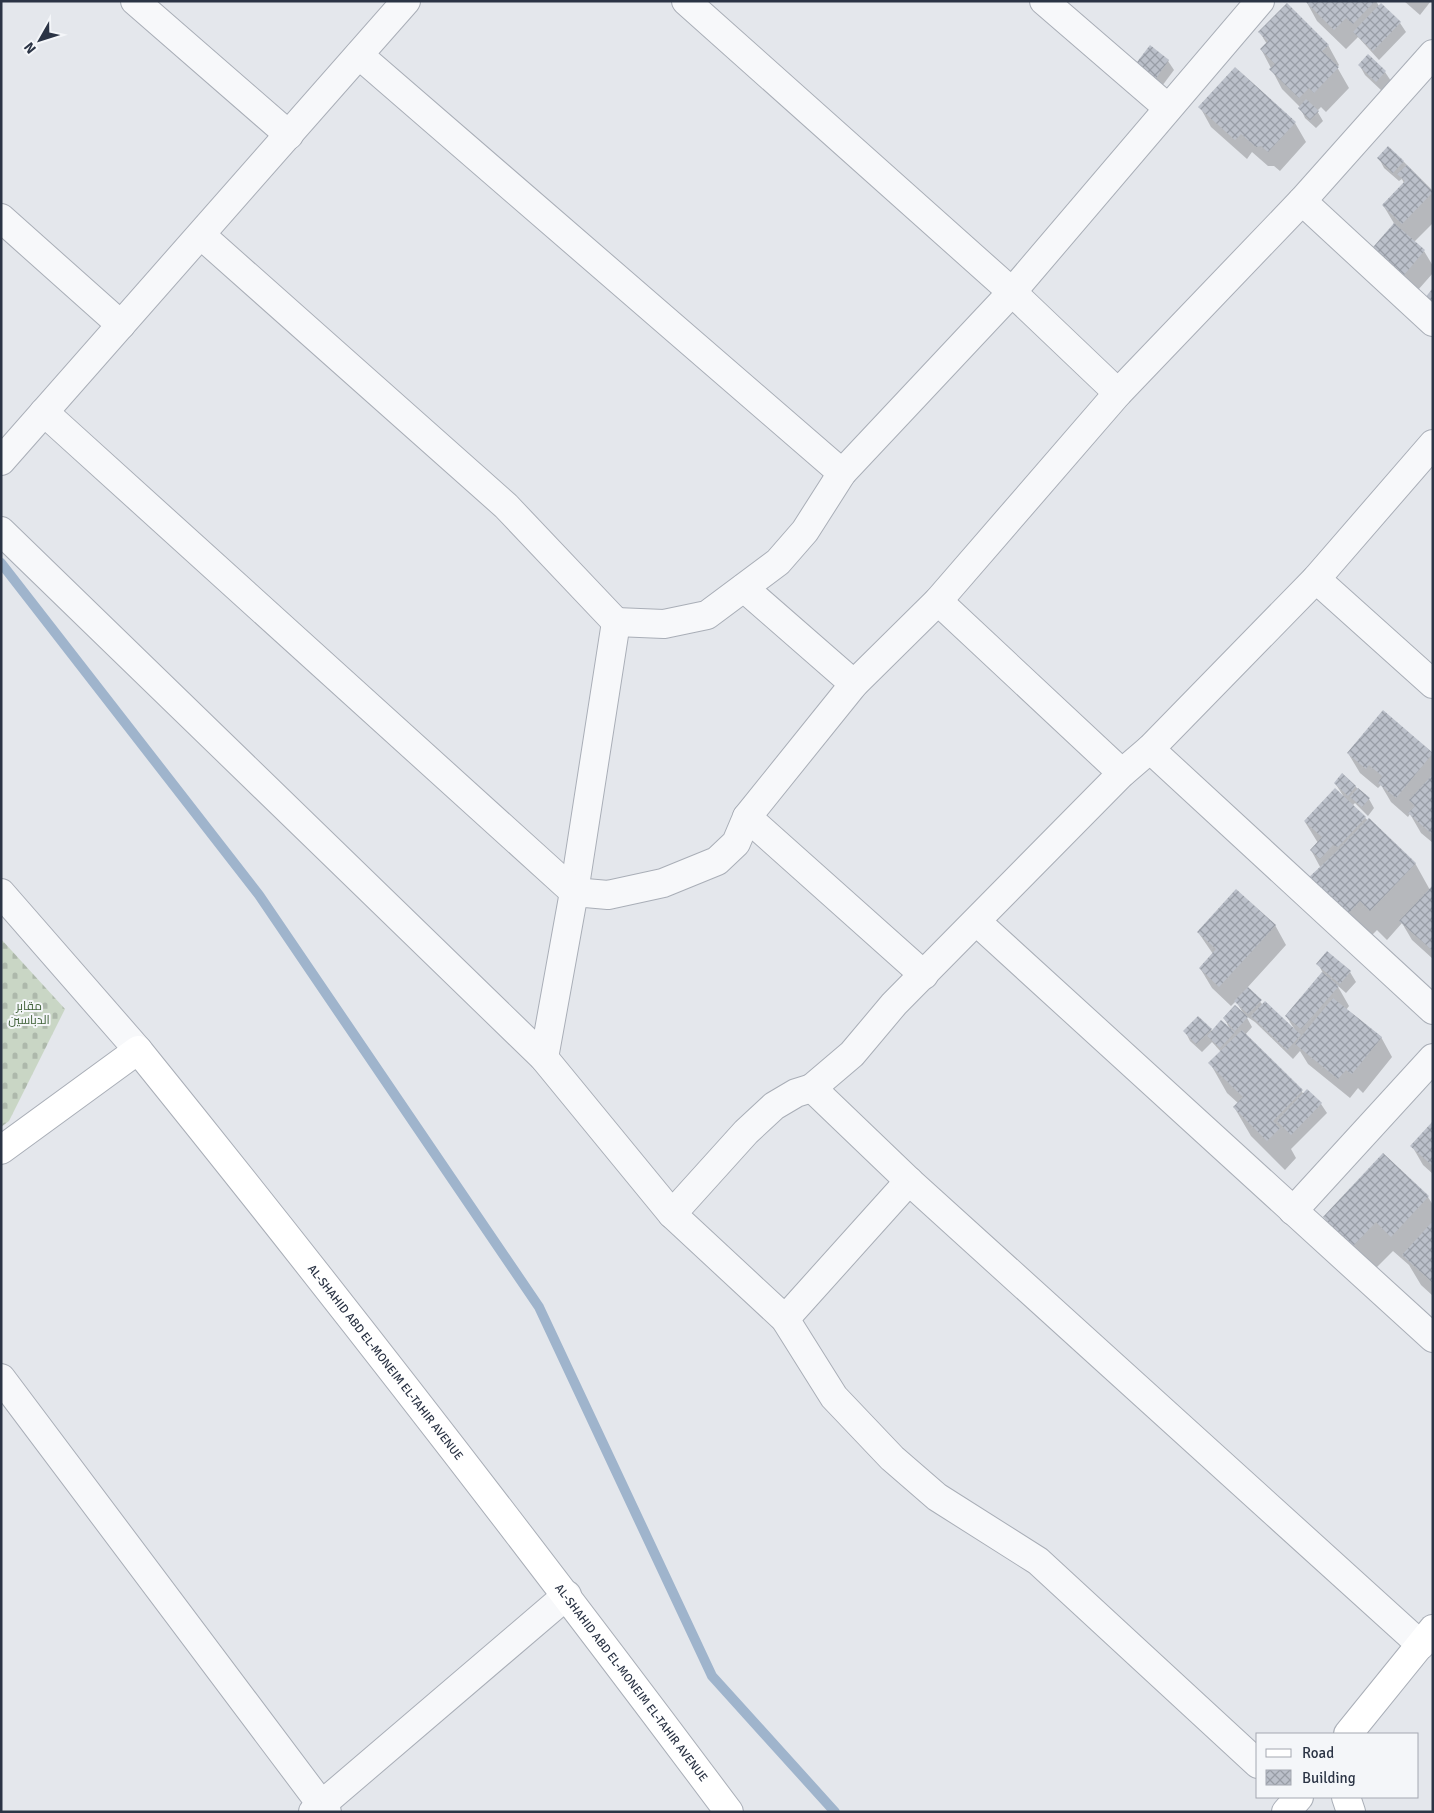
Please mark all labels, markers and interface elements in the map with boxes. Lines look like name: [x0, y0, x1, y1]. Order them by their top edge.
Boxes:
north arrow: [15, 15, 65, 65]
text: N: [21, 39, 40, 57]
park label: مقابر الدباسين: [8, 999, 50, 1028]
street label: AL-SHAHID ABD EL-MONEIM EL-TAHIR AVENUE: [304, 1262, 466, 1464]
street label: AL-SHAHID ABD EL-MONEIM EL-TAHIR AVENUE: [551, 1581, 711, 1785]
legend: [1256, 1733, 1419, 1798]
text: Road: [1302, 1744, 1334, 1762]
text: Building: [1302, 1769, 1356, 1787]

